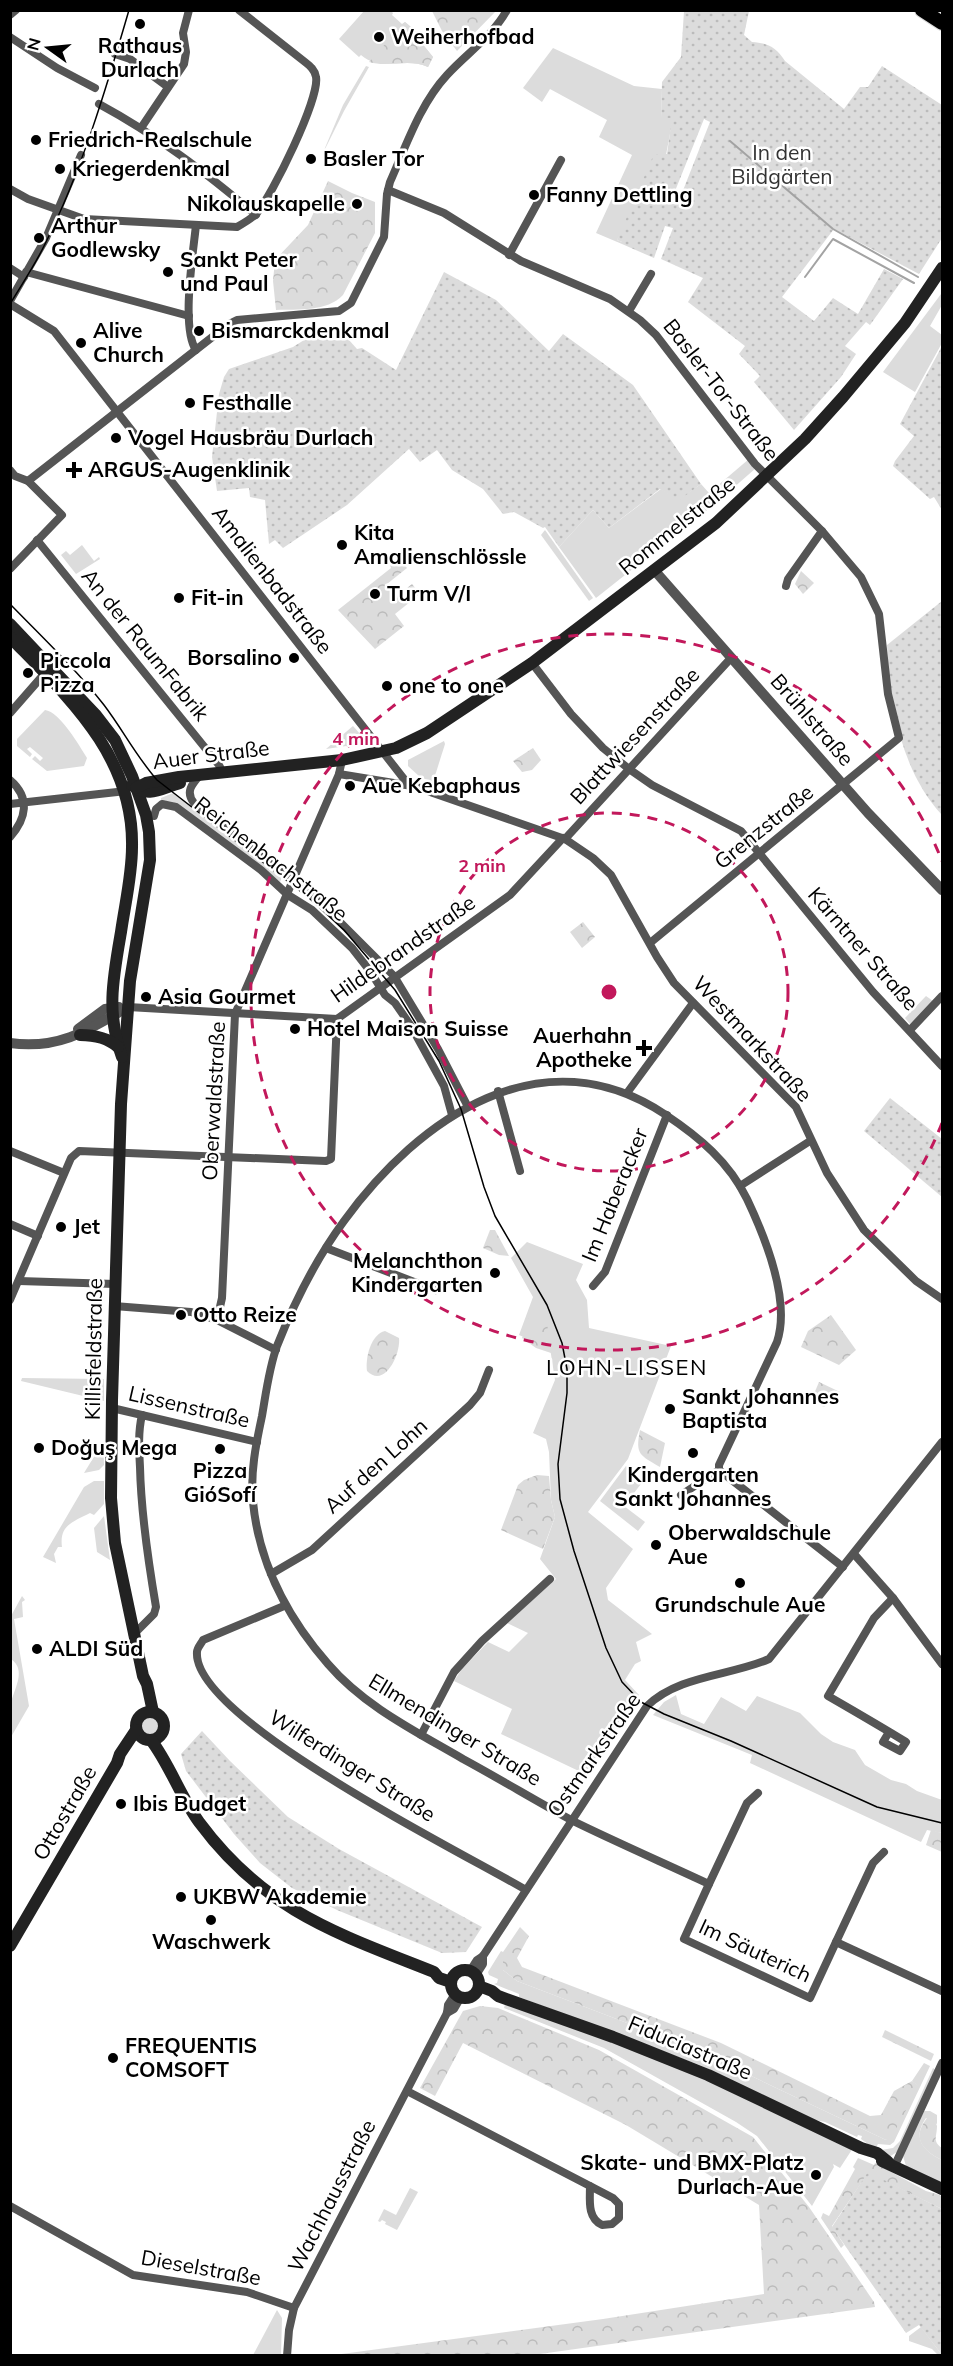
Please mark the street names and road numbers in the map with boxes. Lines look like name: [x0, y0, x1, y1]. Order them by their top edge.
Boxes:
street label: Basler-Tor-Straße: [658, 313, 785, 466]
street label: Rommelstraße: [613, 470, 740, 580]
street label: Amalienbadstraße: [207, 500, 339, 659]
street label: An der RaumFabrik: [77, 563, 215, 726]
street label: Blattwiesenstraße: [564, 661, 704, 809]
street label: Brühlstraße: [766, 668, 860, 771]
street label: Auer Straße: [151, 734, 271, 774]
street label: Grenzstraße: [709, 778, 818, 874]
street label: Reichenbachstraße: [190, 790, 354, 926]
street label: Kärntner Straße: [803, 881, 925, 1015]
street label: Hildebrandstraße: [325, 889, 480, 1008]
street label: Westmarkstraße: [688, 970, 818, 1107]
street label: Oberwaldstraße: [196, 1021, 230, 1181]
street label: Im Haberacker: [575, 1123, 653, 1265]
street label: Killisfeldstraße: [79, 1278, 107, 1420]
street label: Lissenstraße: [126, 1379, 252, 1433]
street label: Auf den Lohn: [318, 1412, 432, 1518]
street label: Ellmendinger Straße: [364, 1667, 547, 1791]
street label: Ostmarkstraße: [541, 1687, 646, 1822]
street label: Wilferdinger Straße: [264, 1703, 441, 1827]
street label: Ottostraße: [27, 1761, 102, 1864]
street label: Im Säuterich: [695, 1913, 816, 1987]
street label: Fiduciastraße: [625, 2009, 756, 2085]
street label: Wachhausstraße: [282, 2115, 381, 2276]
street label: Dieselstraße: [139, 2244, 263, 2290]

